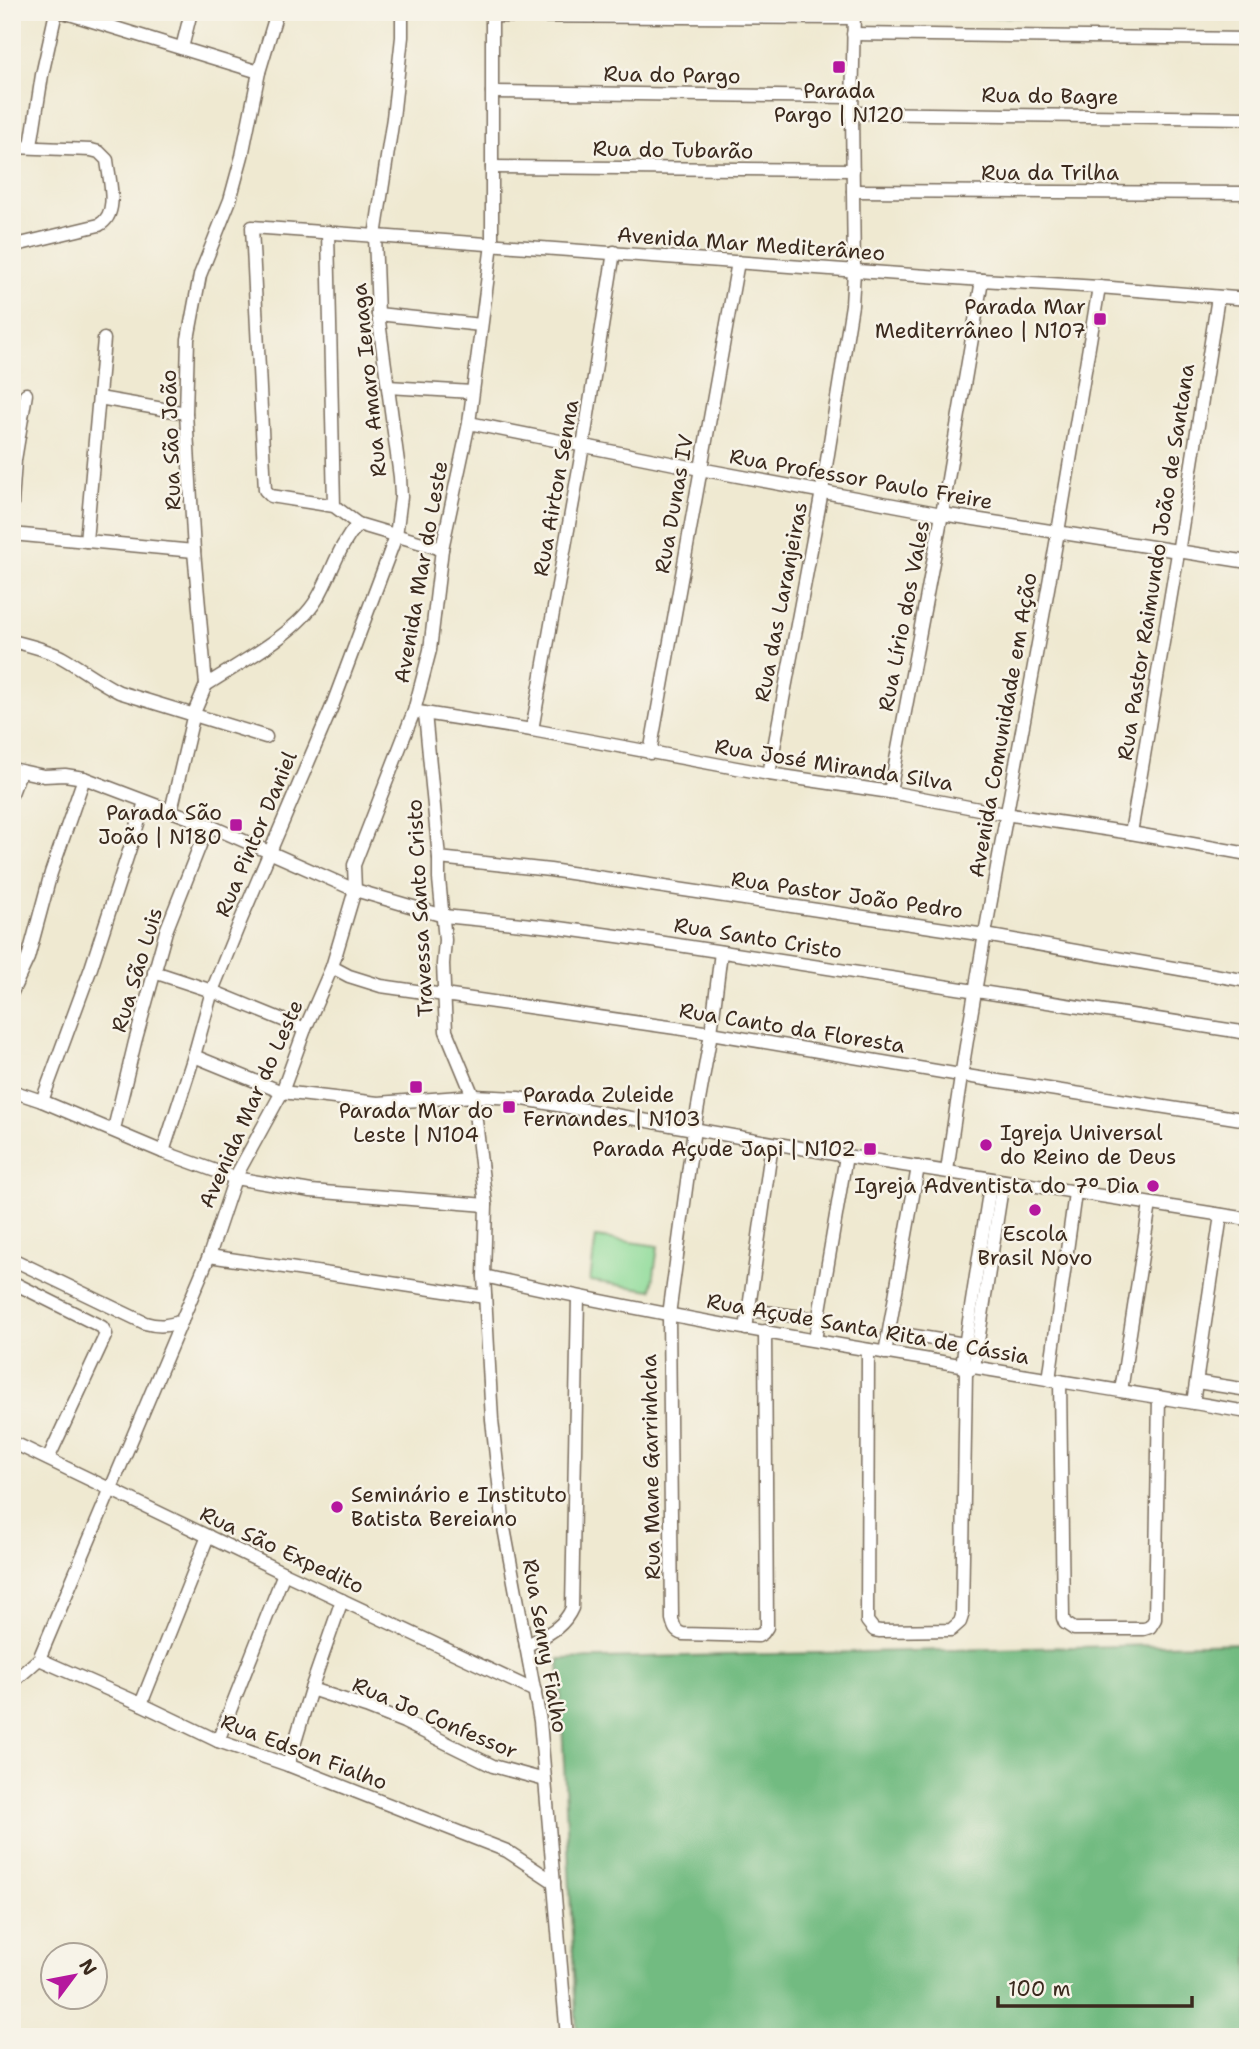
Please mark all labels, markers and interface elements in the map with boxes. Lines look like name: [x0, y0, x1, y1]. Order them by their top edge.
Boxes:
marker: Parada Pargo | N120: [831, 59, 847, 75]
street label: Rua do Pargo: [603, 60, 741, 90]
place label: Parada Pargo | N120: [774, 77, 904, 129]
street label: Rua do Bagre: [981, 81, 1119, 111]
street label: Rua do Tubarão: [592, 135, 754, 165]
street label: Rua da Trilha: [981, 159, 1119, 187]
street label: Avenida Mar Mediterâneo: [616, 221, 886, 267]
street label: Rua Amaro Ienaga: [345, 282, 393, 478]
place label: Parada Mar Mediterrâneo | N107: [875, 293, 1086, 345]
marker: Parada Mar Mediterrâneo | N107: [1092, 311, 1108, 327]
street label: Rua Pastor Raimundo João de Santana: [1111, 362, 1201, 762]
street label: Rua São João: [155, 369, 187, 511]
street label: Rua Airton Senna: [527, 397, 585, 579]
street label: Rua Dunas IV: [648, 432, 700, 576]
street label: Rua Professor Paulo Freire: [727, 442, 995, 516]
street label: Avenida Mar do Leste: [388, 459, 454, 685]
street label: Rua das Laranjeiras: [748, 500, 814, 704]
street label: Rua Lírio dos Vales: [872, 518, 936, 714]
street label: Avenida Comunidade em Ação: [962, 570, 1044, 880]
street label: Rua José Miranda Silva: [713, 732, 955, 798]
street label: Rua Pintor Daniel: [208, 746, 304, 921]
street label: Travessa Santo Cristo: [400, 798, 440, 1018]
place label: Parada São João | N180: [98, 799, 222, 851]
marker: Parada São João | N180: [228, 817, 244, 833]
street label: Rua Pastor João Pedro: [729, 865, 965, 925]
street label: Rua São Luis: [105, 904, 169, 1036]
street label: Rua Santo Cristo: [672, 911, 844, 965]
street label: Avenida Mar do Leste: [192, 995, 310, 1213]
street label: Rua Canto da Floresta: [677, 996, 907, 1060]
marker: Parada Mar do Leste | N104: [408, 1079, 424, 1095]
place label: Parada Zuleide Fernandes | N103: [523, 1081, 701, 1133]
place label: Parada Mar do Leste | N104: [339, 1097, 493, 1149]
marker: Parada Zuleide Fernandes | N103: [501, 1099, 517, 1115]
place label: Igreja Universal do Reino de Deus: [1000, 1119, 1176, 1171]
place label: Parada Açude Japi | N102: [592, 1135, 856, 1163]
marker: Igreja Universal do Reino de Deus: [978, 1137, 994, 1153]
marker: Parada Açude Japi | N102: [862, 1141, 878, 1157]
place label: Igreja Adventista do 7º Dia: [854, 1172, 1139, 1200]
marker: Igreja Adventista do 7º Dia: [1145, 1178, 1161, 1194]
marker: Escola Brasil Novo: [1027, 1202, 1043, 1218]
place label: Escola Brasil Novo: [977, 1220, 1093, 1272]
street label: Rua Açude Santa Rita de Cássia: [705, 1287, 1031, 1371]
street label: Rua Mane Garrinhcha: [635, 1354, 667, 1580]
place label: Seminário e Instituto Batista Bereiano: [351, 1481, 567, 1533]
marker: Seminário e Instituto Batista Bereiano: [329, 1499, 345, 1515]
street label: Rua São Expedito: [195, 1500, 369, 1600]
street label: Rua Senny Fialho: [516, 1557, 574, 1735]
street label: Rua Jo Confessor: [348, 1671, 522, 1765]
street label: Rua Edson Fialho: [217, 1707, 391, 1797]
north arrow: [38, 1940, 108, 2010]
text: N: [73, 1954, 103, 1980]
scale bar: [998, 1965, 1192, 2009]
text: 100 m: [1008, 1975, 1071, 2003]

